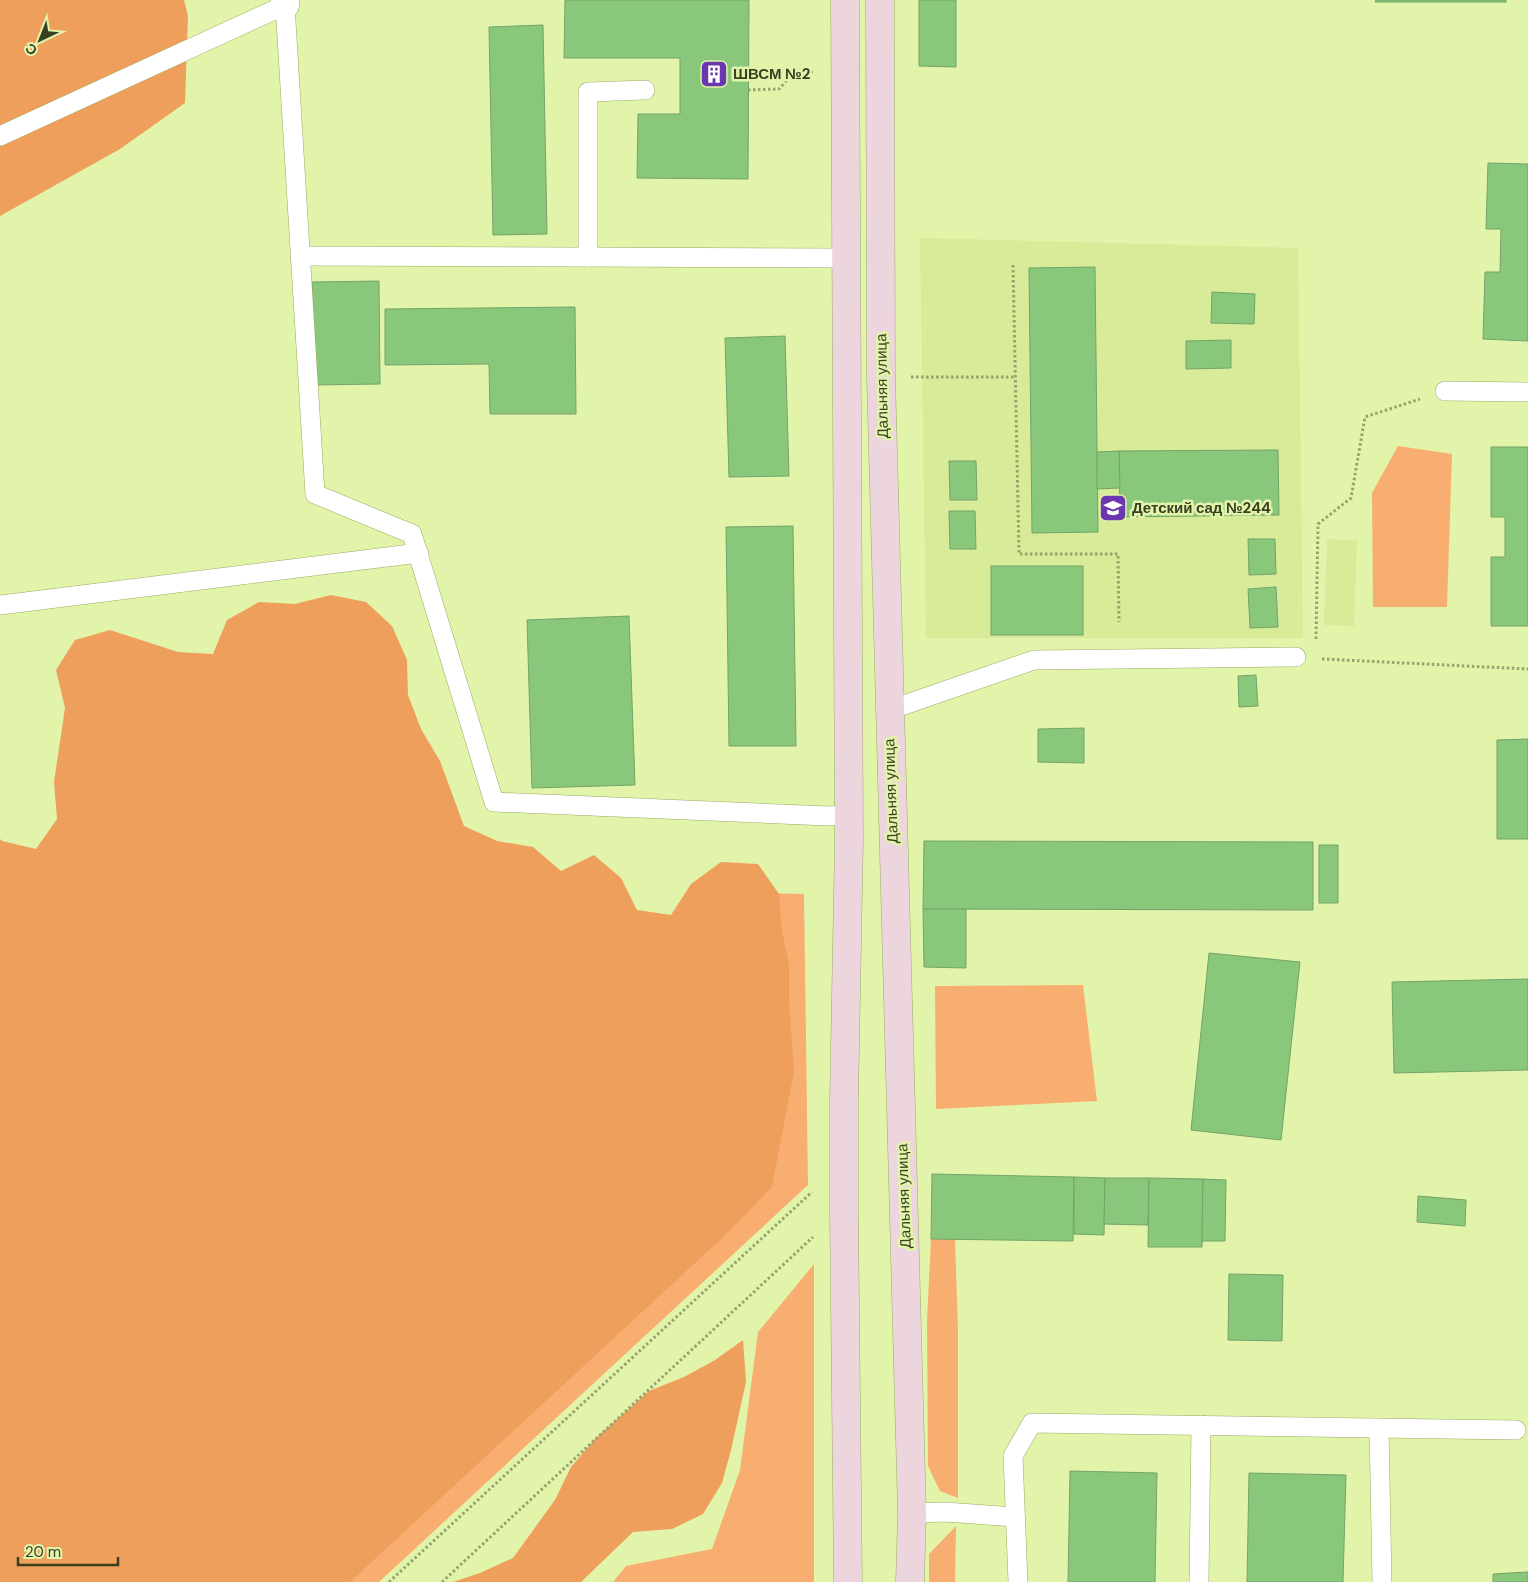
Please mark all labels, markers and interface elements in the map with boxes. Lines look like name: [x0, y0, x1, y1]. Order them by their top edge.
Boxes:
north arrow: [15, 15, 65, 65]
text: С: [21, 39, 41, 60]
building icon: ШВСМ №2: [699, 59, 729, 89]
place label: ШВСМ №2: [733, 64, 811, 84]
street label: Дальняя улица: [871, 333, 893, 439]
school or university icon: Детский сад №244: [1098, 493, 1128, 523]
place label: Детский сад №244: [1132, 498, 1271, 518]
street label: Дальняя улица: [879, 738, 903, 844]
street label: Дальняя улица: [892, 1143, 916, 1249]
scale bar: [18, 1534, 118, 1566]
text: 20 m: [25, 1542, 61, 1562]

